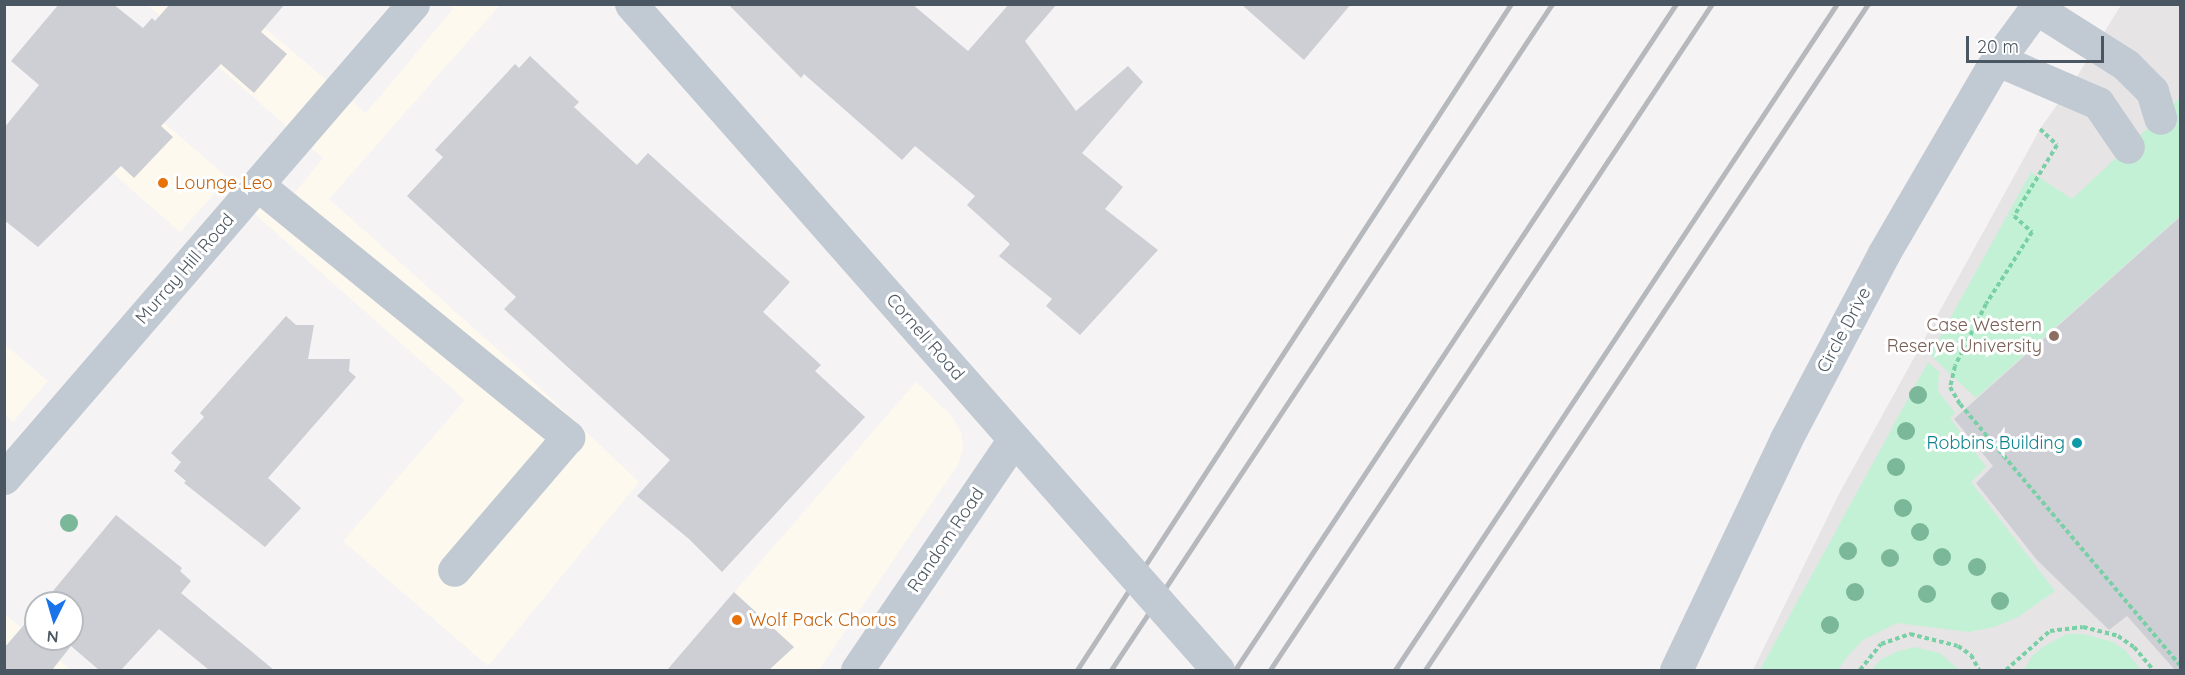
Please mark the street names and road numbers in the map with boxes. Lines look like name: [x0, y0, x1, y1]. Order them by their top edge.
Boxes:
street label: Murray Hill Road: [131, 209, 239, 329]
street label: Circle Drive: [1812, 284, 1876, 376]
street label: Cornell Road: [881, 289, 969, 385]
street label: Random Road: [903, 484, 989, 596]

